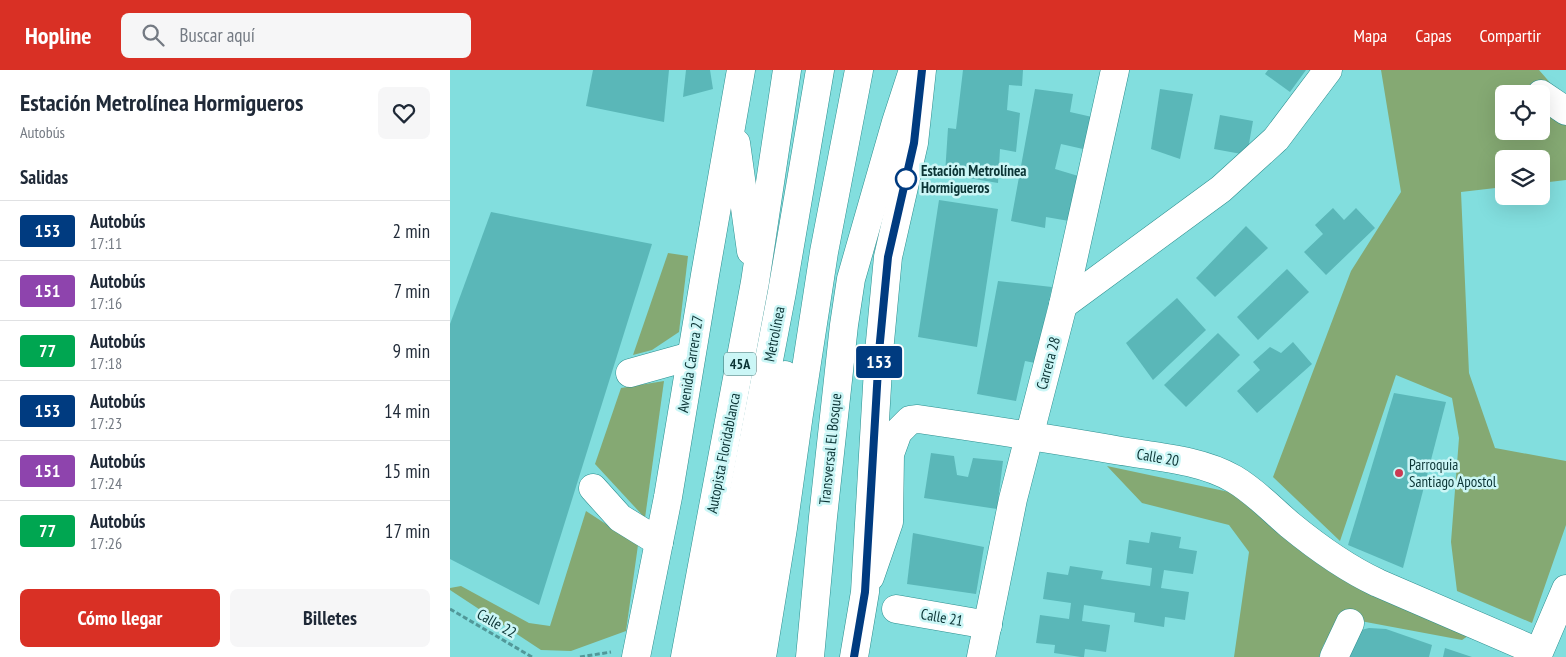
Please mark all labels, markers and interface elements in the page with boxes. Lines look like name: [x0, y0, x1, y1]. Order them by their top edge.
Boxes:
search box: [121, 13, 471, 58]
text: Hopline: [25, 20, 91, 51]
icon: search: [139, 21, 167, 49]
text: Buscar aquí: [179, 23, 255, 47]
text: Mapa: [1354, 24, 1387, 47]
text: Capas: [1415, 24, 1452, 47]
text: Compartir: [1480, 24, 1541, 47]
map controls: [1495, 85, 1550, 205]
button: locate: [1495, 85, 1550, 140]
text: Estación Metrolínea Hormigueros: [20, 87, 303, 118]
button: heart: [378, 87, 430, 139]
text: Autobús: [20, 122, 65, 142]
button: layers: [1495, 150, 1550, 205]
place label: Estación Metrolínea Hormigueros: [921, 161, 1027, 197]
text: Salidas: [20, 165, 68, 189]
marker: Estación Metrolínea Hormigueros: [895, 168, 917, 190]
text: Autobús: [90, 209, 146, 233]
text: 153: [35, 219, 60, 242]
text: 2 min: [393, 219, 430, 243]
text: 17:11: [90, 233, 122, 253]
text: Autobús: [90, 269, 146, 293]
text: 151: [35, 279, 60, 302]
text: 7 min: [393, 279, 430, 303]
text: 17:16: [90, 293, 122, 313]
street label: Metrolínea: [759, 305, 789, 363]
street label: Avenida Carrera 27: [673, 314, 707, 414]
text: Autobús: [90, 329, 146, 353]
street label: Carrera 28: [1032, 335, 1064, 391]
text: 77: [39, 339, 56, 362]
text: 9 min: [393, 339, 430, 363]
line badge: 153: [850, 346, 908, 378]
text: 153: [866, 350, 892, 373]
road number: 45A: [724, 352, 756, 376]
text: 17:18: [90, 353, 122, 373]
text: Autobús: [90, 389, 146, 413]
street label: Autopista Floridablanca: [702, 391, 744, 515]
street label: Transversal El Bosque: [815, 392, 845, 506]
text: 153: [35, 399, 60, 422]
text: 14 min: [384, 399, 430, 423]
text: 17:23: [90, 413, 122, 433]
street label: Calle 20: [1135, 444, 1181, 470]
text: Autobús: [90, 449, 146, 473]
place label: Parroquia Santiago Apostol: [1409, 455, 1497, 491]
text: 151: [35, 459, 60, 482]
text: 15 min: [384, 459, 430, 483]
marker: Parroquia Santiago Apostol: [1393, 467, 1405, 479]
text: 17:24: [90, 473, 122, 493]
text: Autobús: [90, 509, 146, 533]
text: 77: [39, 519, 56, 542]
text: 17 min: [385, 519, 430, 543]
text: 17:26: [90, 533, 122, 553]
button: Cómo llegar: [20, 589, 220, 647]
button: Billetes: [230, 589, 430, 647]
street label: Calle 22: [474, 604, 520, 642]
street label: Calle 21: [919, 604, 965, 630]

